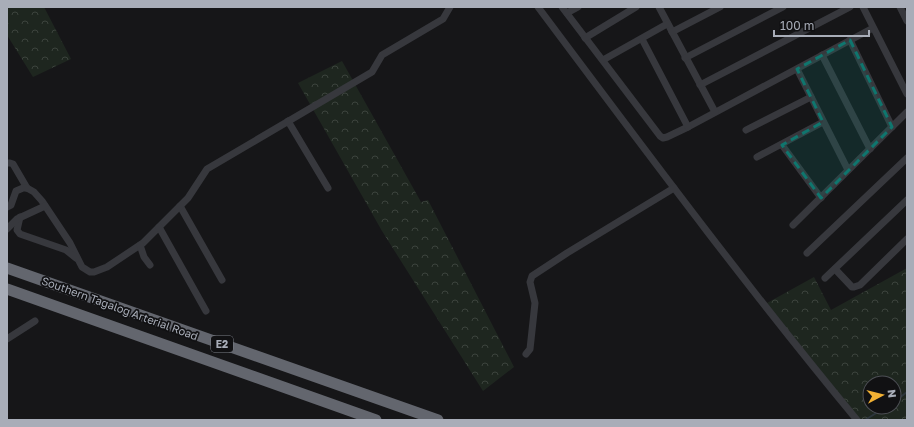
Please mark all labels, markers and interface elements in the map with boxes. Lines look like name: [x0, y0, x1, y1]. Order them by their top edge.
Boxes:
scale bar: [774, 12, 869, 38]
text: 100 m: [780, 18, 814, 33]
street label: Southern Tagalog Arterial Road: [40, 274, 200, 342]
road number: E2: [211, 336, 233, 352]
north arrow: [862, 375, 902, 415]
text: N: [885, 389, 899, 399]

